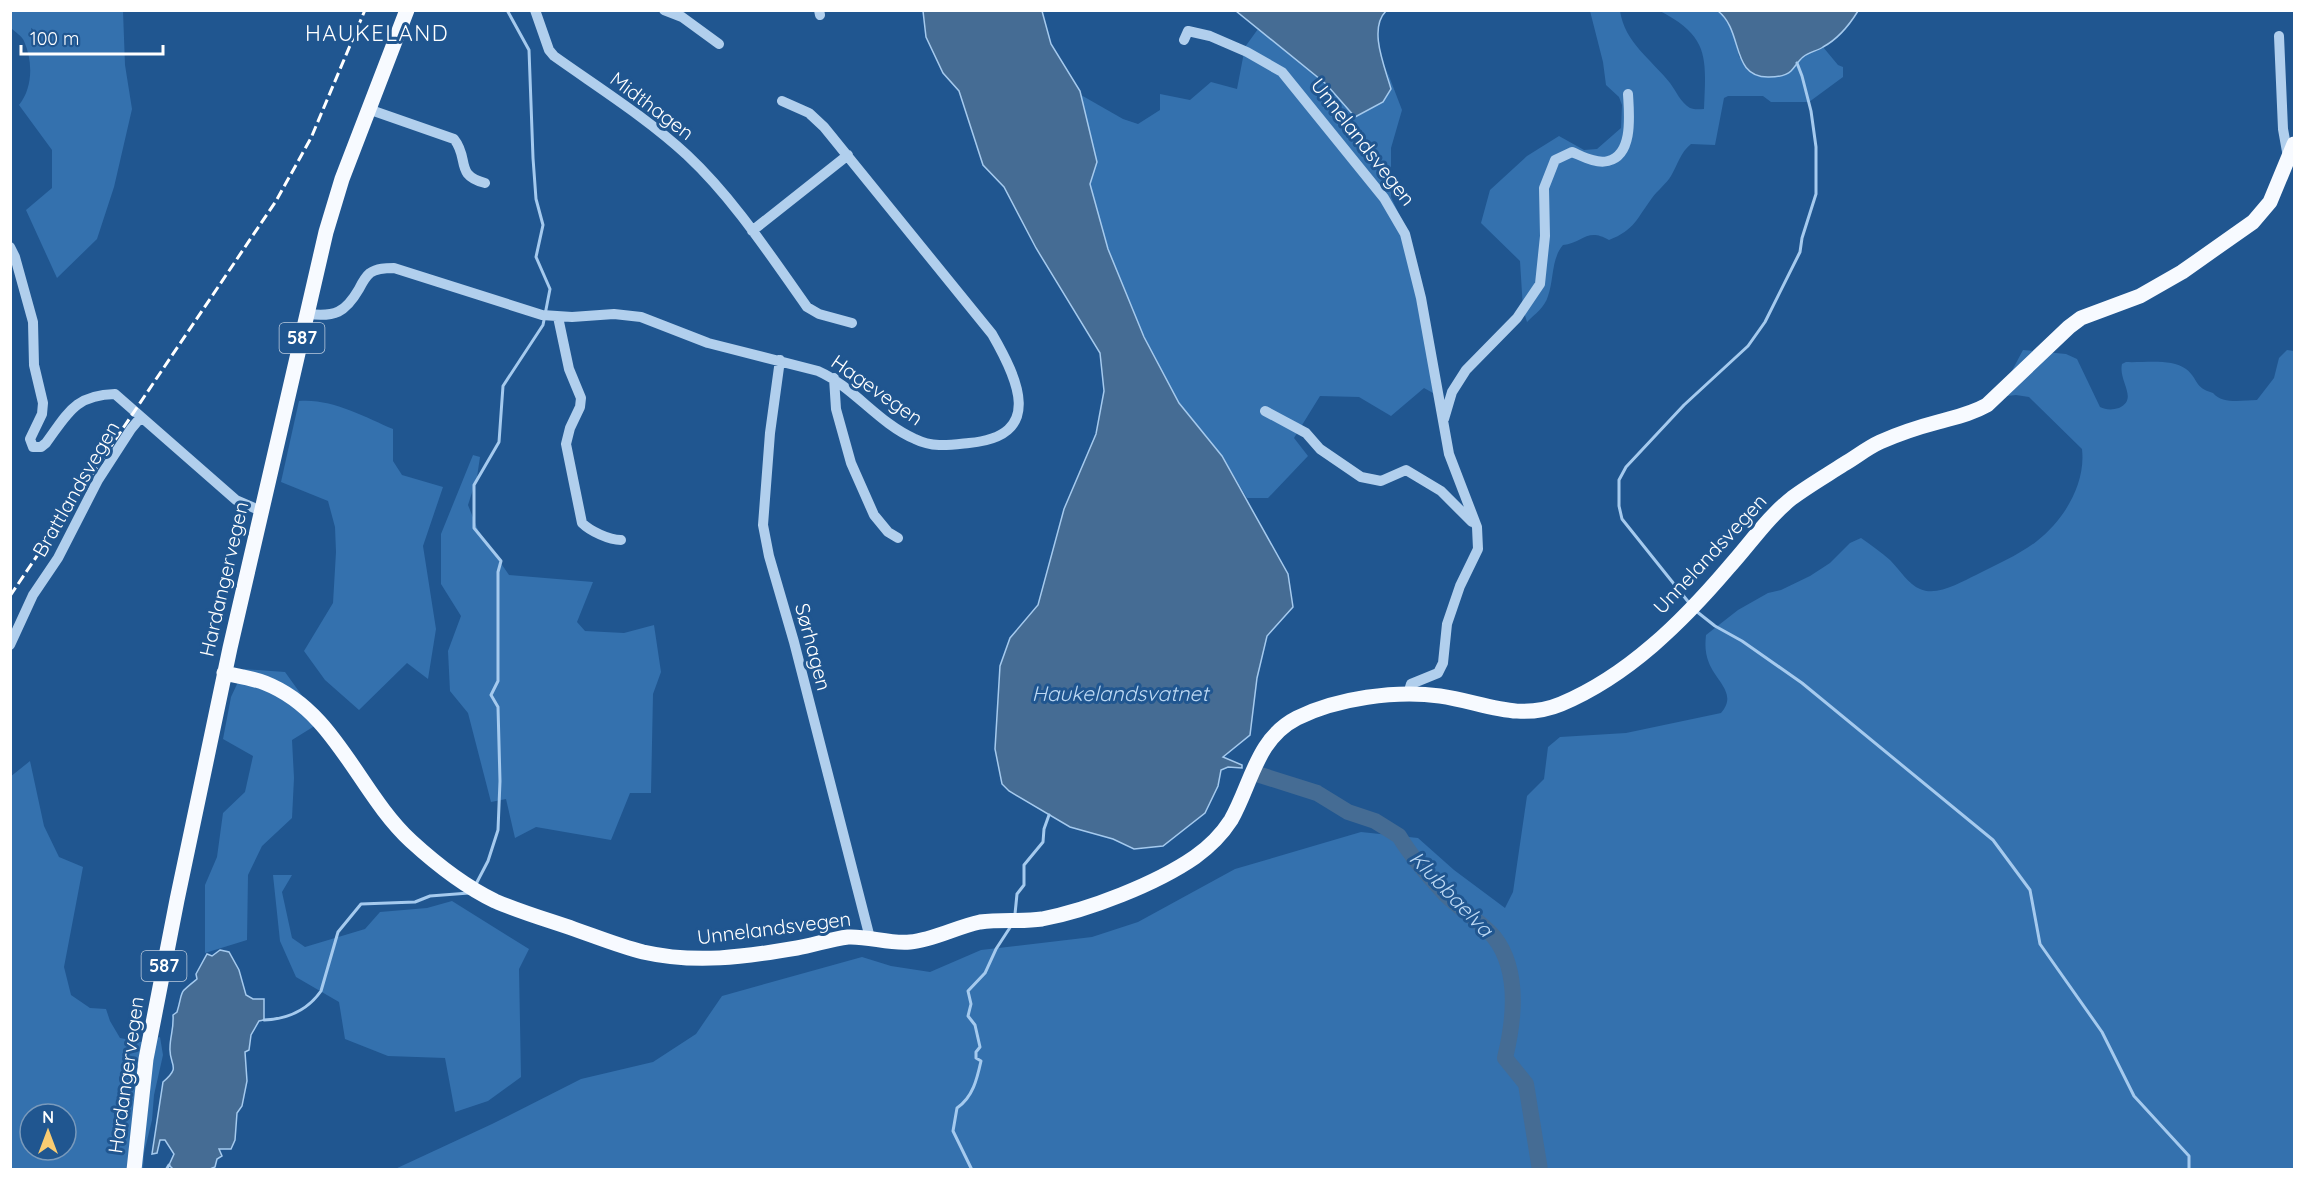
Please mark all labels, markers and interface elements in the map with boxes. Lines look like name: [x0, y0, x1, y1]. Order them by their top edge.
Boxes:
scale bar: [21, 18, 164, 56]
district label: HAUKELAND: [305, 19, 449, 47]
text: 100 m: [30, 27, 79, 50]
street label: Midthagen: [606, 66, 699, 145]
street label: Unnelandsvegen: [1306, 73, 1421, 210]
road number: 587: [280, 323, 324, 353]
street label: Hagevegen: [827, 349, 928, 430]
street label: Brattlandsvegen: [27, 416, 125, 561]
street label: Unnelandsvegen: [1648, 488, 1772, 619]
street label: Hardangervegen: [194, 499, 253, 659]
street label: Sørhagen: [790, 600, 837, 693]
water label: Haukelandsvatnet: [1032, 680, 1211, 706]
water label: Klubbaelva: [1405, 845, 1500, 942]
street label: Unnelandsvegen: [695, 906, 852, 949]
road number: 587: [142, 951, 186, 981]
street label: Hardangervegen: [102, 995, 149, 1155]
north arrow: [18, 1102, 78, 1162]
text: N: [42, 1107, 54, 1127]

